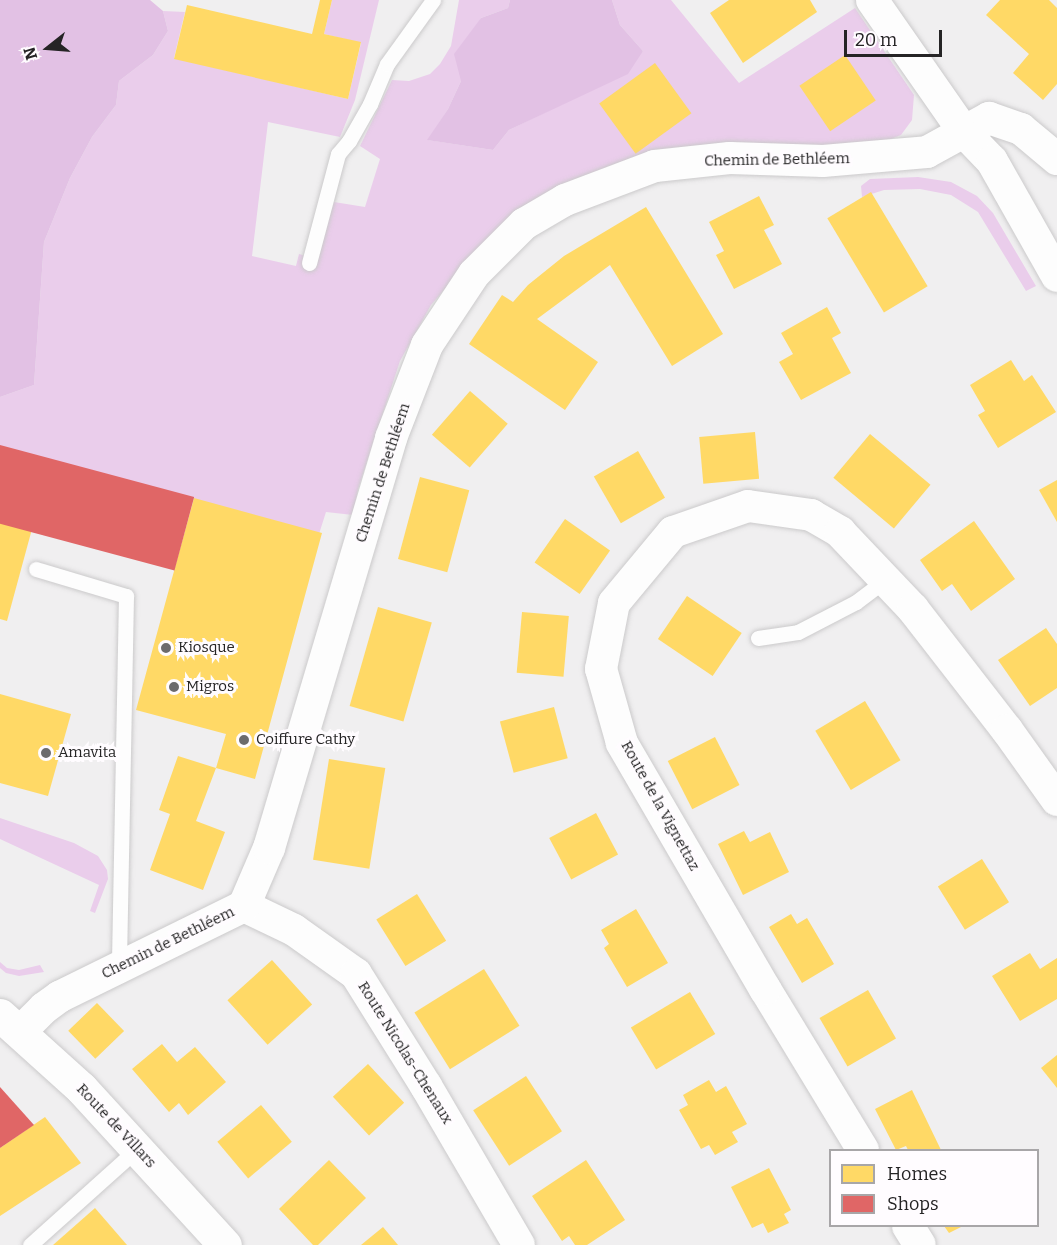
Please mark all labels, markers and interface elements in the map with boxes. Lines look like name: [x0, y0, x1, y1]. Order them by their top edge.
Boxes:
north arrow: [18, 18, 78, 78]
scale bar: [847, 18, 944, 56]
text: 20 m: [855, 29, 897, 51]
text: N: [19, 45, 41, 62]
street label: Chemin de Bethléem: [704, 150, 850, 170]
street label: Chemin de Bethléem: [352, 401, 414, 545]
place label: Kiosque: [178, 639, 235, 657]
marker: Kiosque: [159, 641, 173, 655]
place label: Migros: [186, 678, 234, 696]
marker: Migros: [167, 680, 181, 694]
place label: Coiffure Cathy: [256, 731, 355, 749]
marker: Coiffure Cathy: [237, 733, 251, 747]
street label: Route de la Vignettaz: [617, 738, 703, 874]
place label: Amavita: [58, 744, 116, 762]
marker: Amavita: [39, 746, 53, 760]
street label: Chemin de Bethléem: [99, 903, 237, 983]
street label: Route Nicolas-Chenaux: [354, 978, 456, 1128]
street label: Route de Villars: [72, 1080, 160, 1172]
legend: [829, 1149, 1039, 1227]
text: Homes: [887, 1163, 947, 1185]
text: Shops: [887, 1193, 939, 1215]

